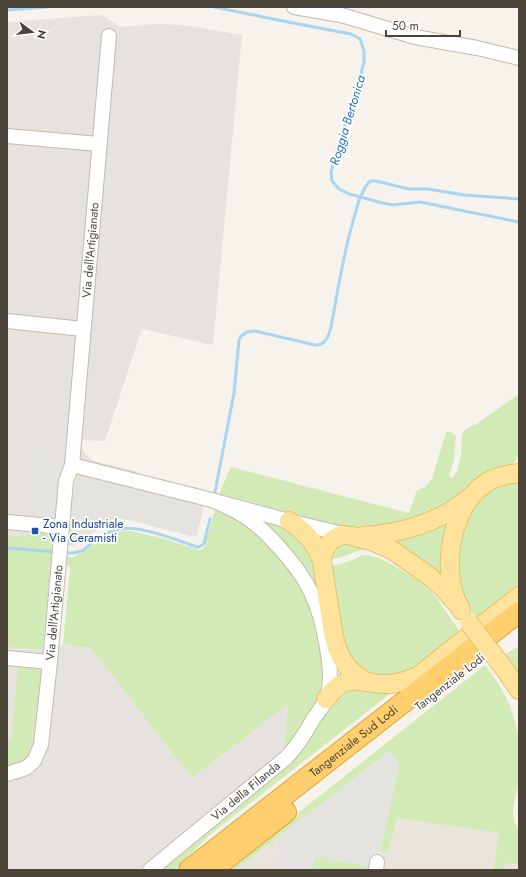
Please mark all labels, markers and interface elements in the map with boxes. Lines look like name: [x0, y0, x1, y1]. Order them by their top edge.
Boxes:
north arrow: [12, 12, 52, 52]
scale bar: [386, 12, 460, 38]
text: 50 m: [392, 17, 419, 35]
text: N: [33, 28, 51, 41]
water label: Roggia Bertonica: [325, 73, 370, 168]
street label: Via dell'Artigianato: [77, 201, 104, 299]
place label: Zona Industriale - Via Ceramisti: [43, 515, 123, 547]
marker: Zona Industriale - Via Ceramisti: [30, 526, 40, 536]
street label: Via dell'Artigianato: [41, 564, 68, 661]
street label: Tangenziale Lodi: [411, 649, 489, 715]
street label: Tangenziale Sud Lodi: [306, 701, 402, 782]
street label: Via della Filanda: [207, 757, 284, 825]

